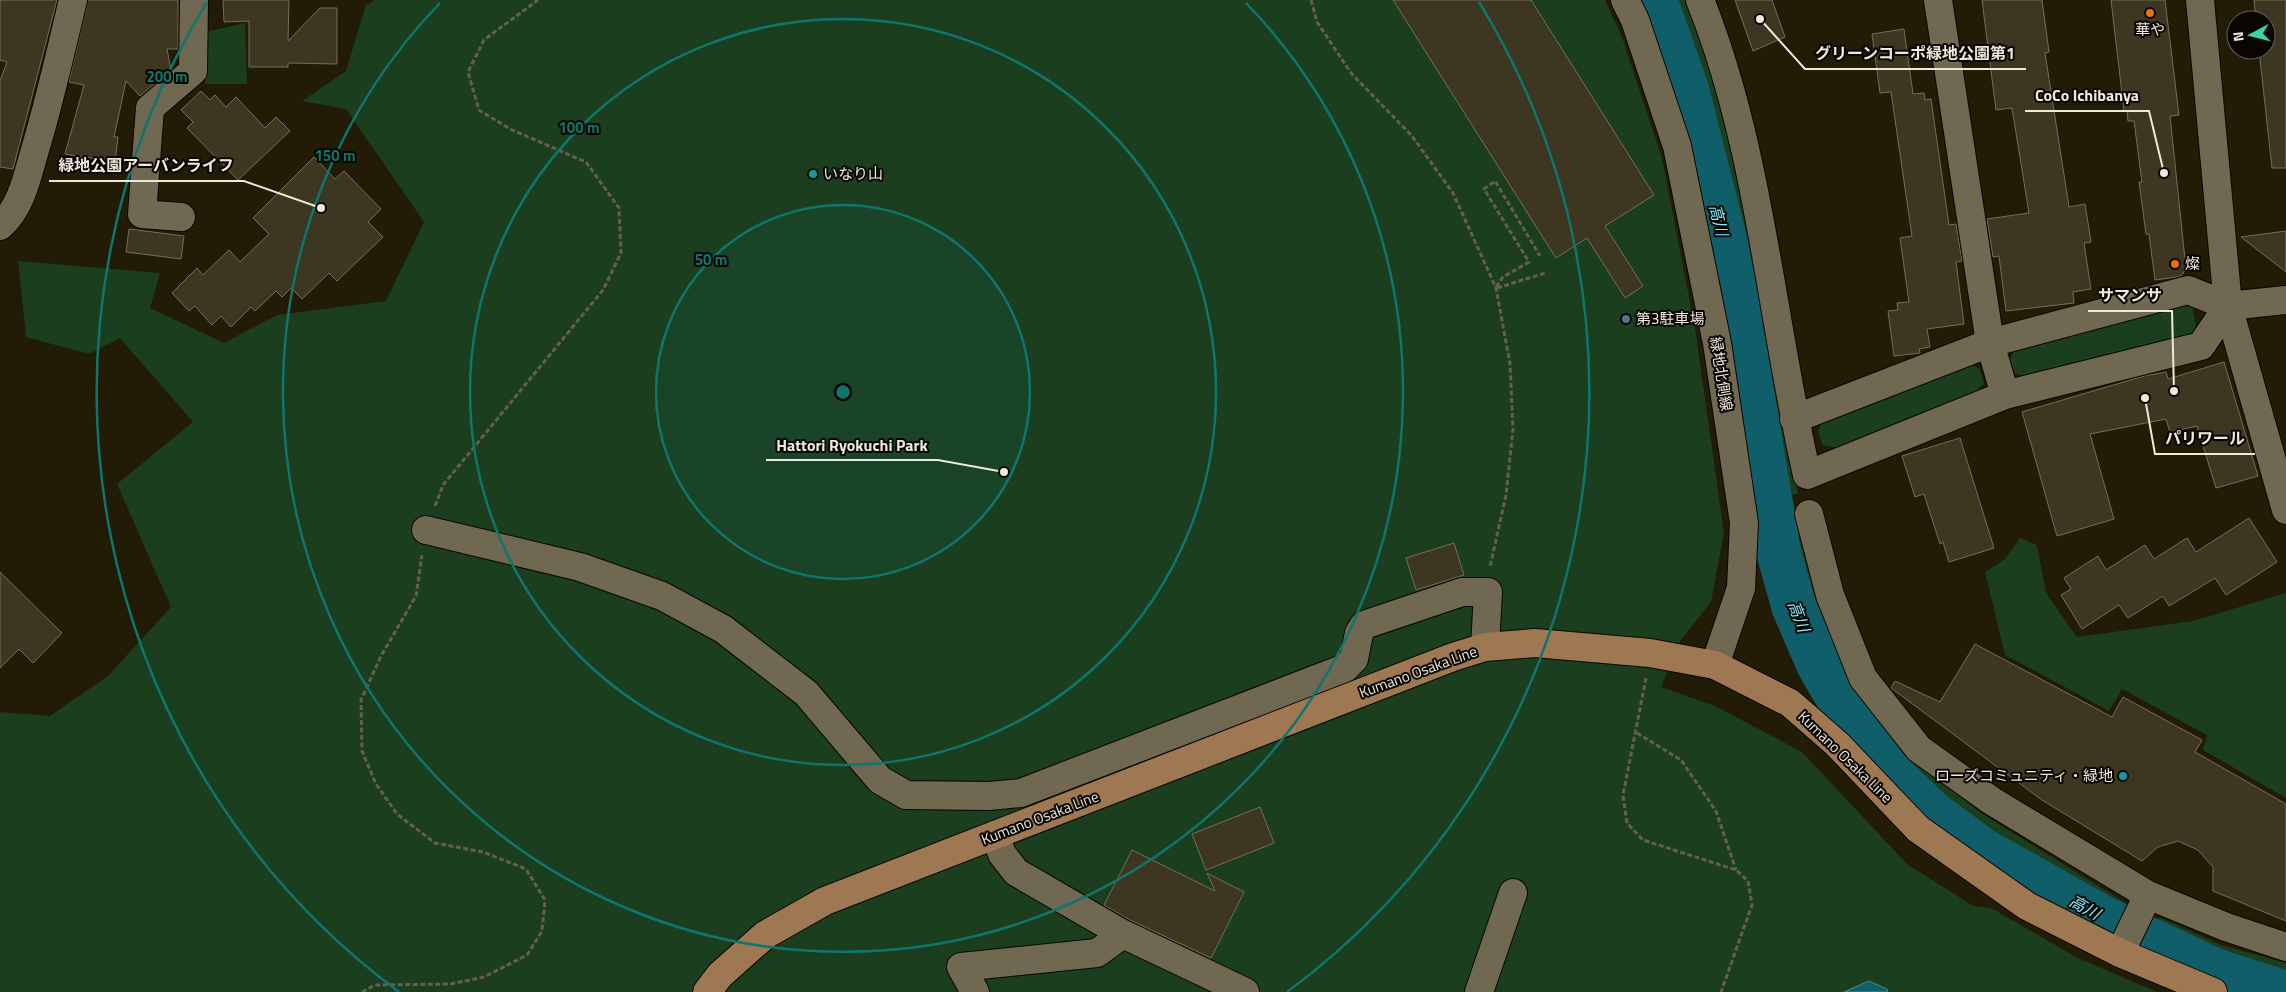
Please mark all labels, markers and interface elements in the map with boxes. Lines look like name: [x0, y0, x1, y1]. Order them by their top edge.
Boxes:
marker: 華や: [2144, 7, 2156, 19]
north arrow: [2226, 10, 2276, 60]
place label: 華や: [2135, 18, 2165, 41]
text: N: [2227, 31, 2249, 43]
callout: グリーンコーポ緑地公園第1: [1805, 38, 2026, 69]
text: グリーンコーポ緑地公園第1: [1815, 41, 2015, 65]
text: 200 m: [146, 65, 188, 88]
callout: CoCo Ichibanya: [2025, 80, 2149, 111]
text: CoCo Ichibanya: [2035, 83, 2139, 107]
text: 100 m: [558, 116, 600, 139]
text: 150 m: [314, 144, 356, 167]
callout: 緑地公園アーバンライフ: [49, 150, 244, 181]
text: 緑地公園アーバンライフ: [58, 153, 234, 177]
place label: いなり山: [823, 162, 883, 185]
marker: いなり山: [807, 168, 819, 180]
water label: 高川: [1703, 202, 1735, 240]
text: 50 m: [695, 248, 727, 271]
place label: 燦: [2185, 252, 2200, 275]
marker: 燦: [2169, 258, 2181, 270]
callout: サマンサ: [2088, 280, 2172, 311]
text: サマンサ: [2098, 283, 2162, 307]
place label: 第3駐車場: [1636, 307, 1704, 330]
marker: 第3駐車場: [1620, 313, 1632, 325]
street label: 緑地北側線: [1704, 335, 1739, 413]
centre of rings: [834, 383, 852, 401]
callout: パリワール: [2155, 423, 2255, 454]
text: パリワール: [2165, 426, 2245, 450]
callout: Hattori Ryokuchi Park: [766, 429, 938, 460]
text: Hattori Ryokuchi Park: [776, 433, 929, 457]
water label: 高川: [1782, 597, 1817, 637]
street label: Kumano Osaka Line: [1356, 640, 1480, 704]
street label: Kumano Osaka Line: [1793, 705, 1898, 808]
place label: ローズコミュニティ・緑地: [1935, 764, 2113, 787]
marker: ローズコミュニティ・緑地: [2117, 770, 2129, 782]
street label: Kumano Osaka Line: [978, 785, 1102, 851]
water label: 高川: [2065, 889, 2107, 926]

